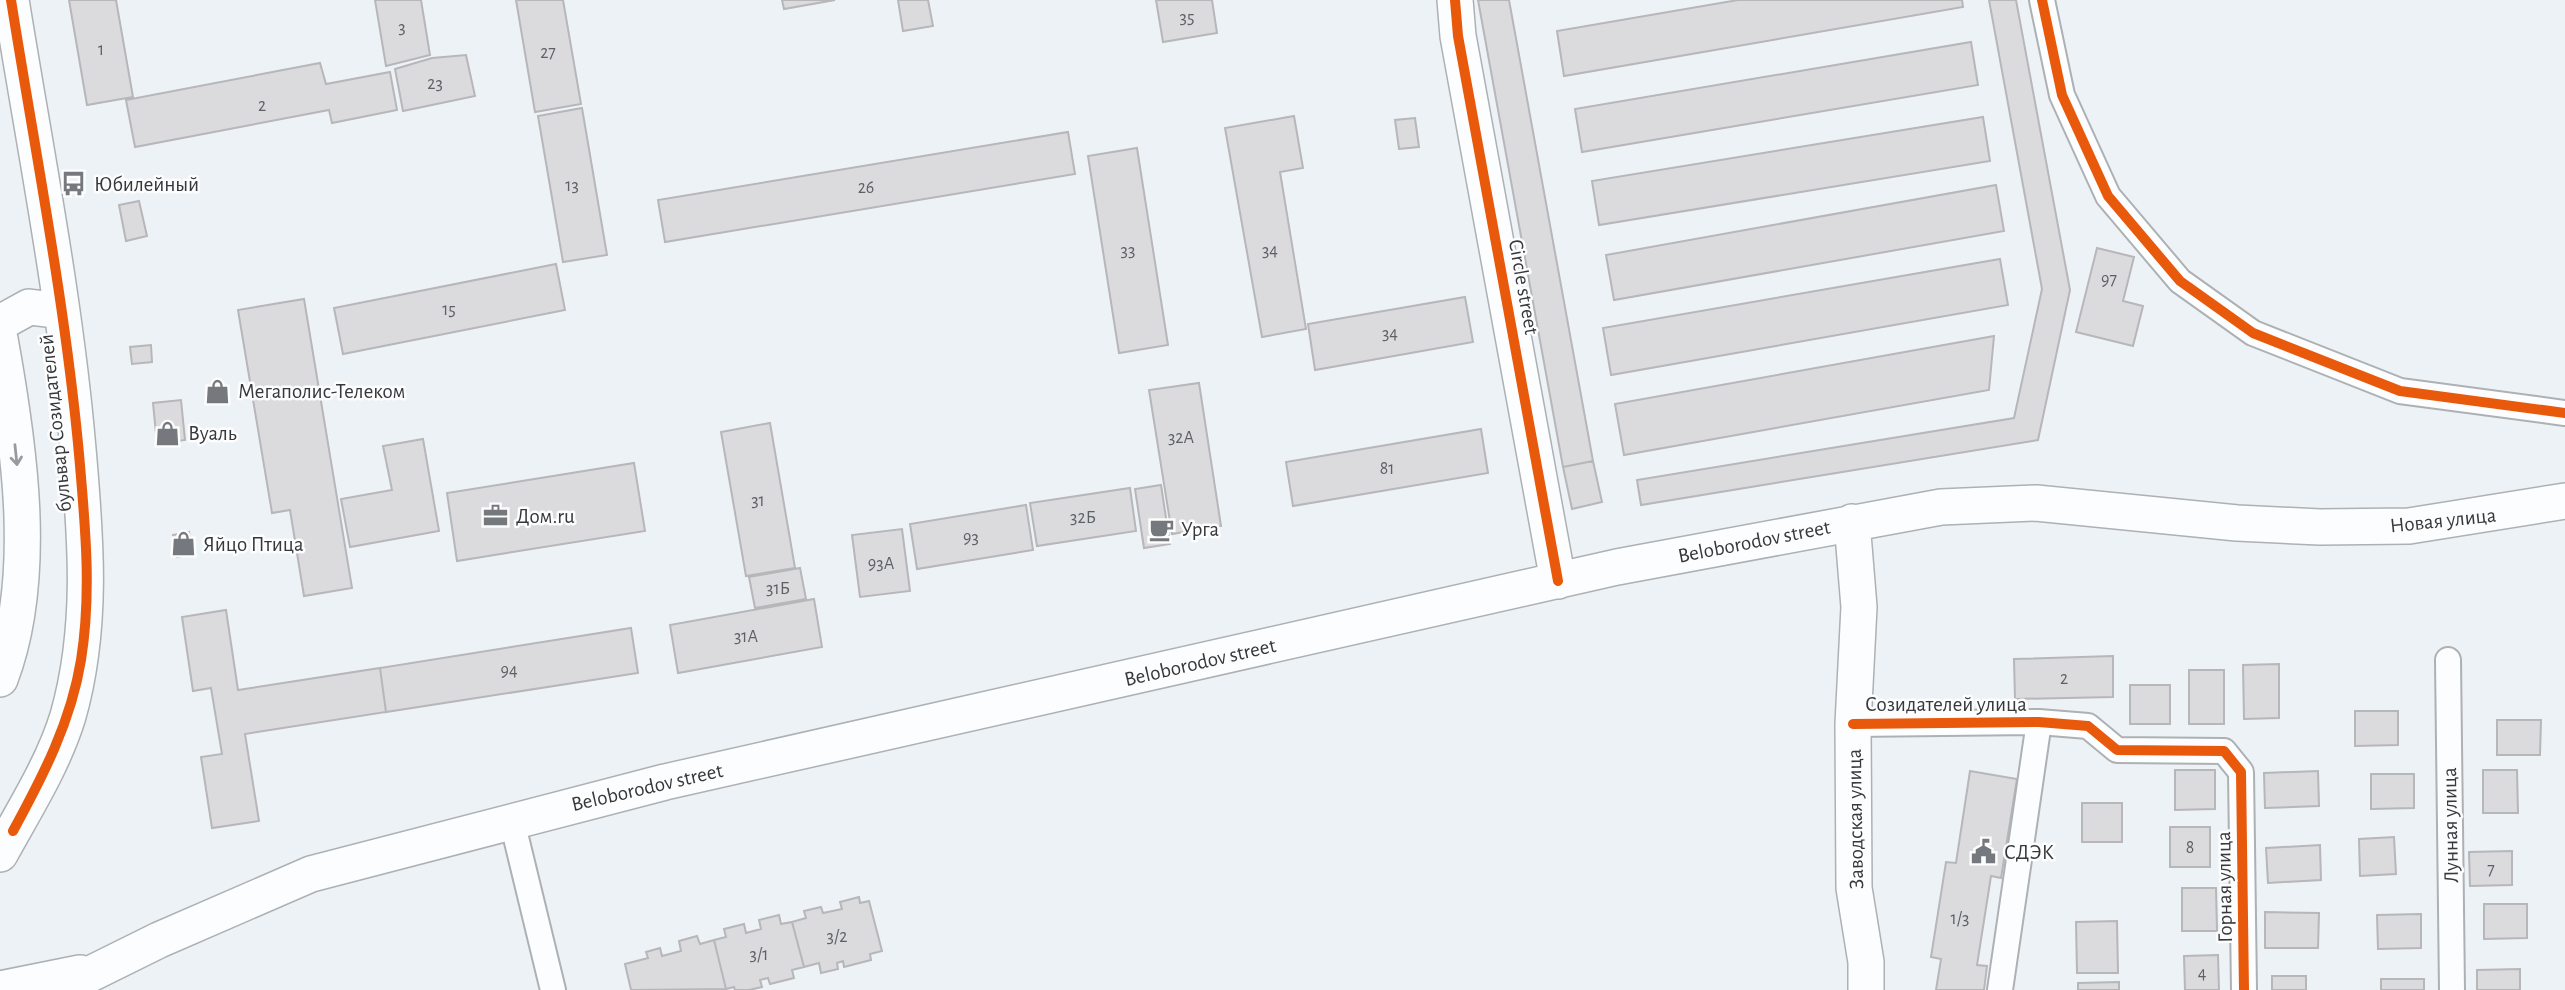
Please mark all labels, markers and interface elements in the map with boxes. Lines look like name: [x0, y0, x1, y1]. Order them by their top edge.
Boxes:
house number: 35: [1180, 9, 1194, 27]
house number: 3: [398, 19, 406, 37]
house number: 1: [98, 41, 104, 59]
house number: 27: [540, 44, 556, 62]
house number: 23: [427, 75, 443, 93]
house number: 2: [258, 97, 266, 115]
bus stop icon: Юбилейный: [60, 170, 88, 198]
place label: Юбилейный: [94, 174, 199, 195]
house number: 13: [565, 177, 579, 195]
house number: 26: [858, 179, 874, 197]
street label: Circle street: [1505, 238, 1542, 337]
house number: 33: [1121, 242, 1135, 260]
house number: 34: [1262, 242, 1278, 260]
house number: 97: [2101, 271, 2117, 289]
house number: 15: [442, 301, 456, 319]
house number: 34: [1382, 325, 1398, 343]
street label: бульвар Созидателей: [36, 333, 75, 513]
shop icon: Мегаполис-Телеком: [204, 377, 232, 405]
place label: Мегаполис-Телеком: [238, 381, 406, 402]
shop icon: Вуаль: [154, 419, 182, 447]
place label: Вуаль: [188, 423, 237, 444]
house number: 32А: [1168, 429, 1195, 447]
one-way arrow: [9, 443, 22, 466]
house number: 81: [1380, 460, 1394, 478]
house number: 31: [751, 492, 765, 510]
office icon: Дом.ru: [482, 502, 510, 530]
street label: Новая улица: [2389, 504, 2498, 537]
place label: Дом.ru: [516, 506, 575, 527]
house number: 32Б: [1070, 509, 1096, 527]
cafe icon: Урга: [1147, 515, 1175, 543]
street label: Beloborodov street: [1676, 516, 1832, 567]
place label: Урга: [1181, 519, 1219, 540]
house number: 93: [963, 529, 979, 547]
shop icon: Яйцо Птица: [169, 530, 197, 558]
place label: Яйцо Птица: [203, 534, 304, 555]
house number: 93А: [868, 555, 895, 573]
house number: 31Б: [766, 580, 790, 598]
house number: 31А: [734, 628, 759, 646]
street label: Beloborodov street: [1122, 635, 1278, 690]
house number: 94: [500, 662, 518, 680]
house number: 2: [2060, 670, 2068, 688]
street label: Созидателей улица: [1865, 694, 2027, 715]
street label: Заводская улица: [1844, 748, 1867, 889]
street label: Beloborodov street: [569, 760, 725, 815]
street label: Лунная улица: [2439, 767, 2462, 883]
street label: Горная улица: [2213, 831, 2236, 943]
public building icon: СДЭК: [1970, 838, 1998, 866]
house number: 8: [2186, 839, 2194, 857]
place label: СДЭК: [2004, 842, 2054, 863]
house number: 7: [2487, 861, 2495, 879]
house number: 1/3: [1951, 910, 1969, 928]
house number: 3/2: [827, 928, 847, 946]
house number: 3/1: [750, 946, 768, 964]
house number: 4: [2198, 965, 2207, 983]

